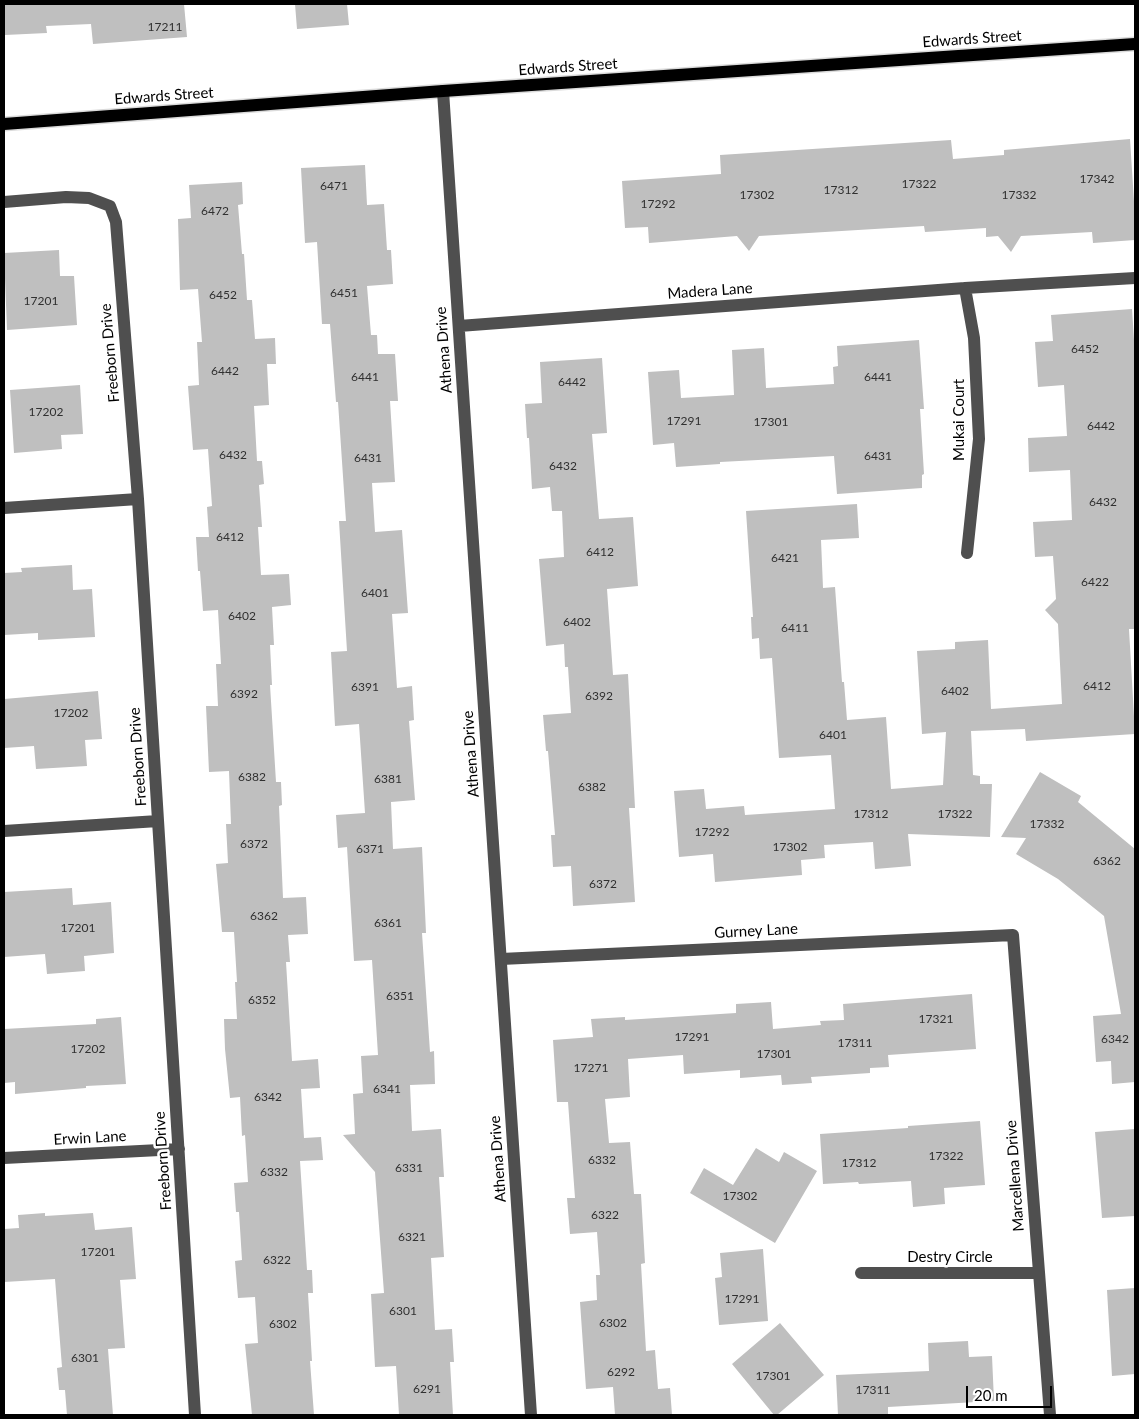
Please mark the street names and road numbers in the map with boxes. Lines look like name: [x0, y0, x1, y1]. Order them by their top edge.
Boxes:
street label: Edwards Street: [922, 27, 1022, 51]
street label: Edwards Street: [518, 55, 618, 79]
street label: Edwards Street: [114, 84, 214, 108]
street label: Madera Lane: [667, 279, 753, 303]
street label: Freeborn Drive: [97, 303, 123, 403]
street label: Athena Drive: [432, 306, 456, 394]
street label: Mukai Court: [950, 379, 968, 461]
street label: Freeborn Drive: [126, 707, 150, 807]
street label: Athena Drive: [459, 710, 483, 798]
street label: Gurney Lane: [714, 920, 798, 942]
street label: Freeborn Drive: [151, 1111, 175, 1211]
street label: Athena Drive: [486, 1115, 510, 1203]
street label: Marcellena Drive: [1002, 1120, 1028, 1232]
street label: Erwin Lane: [53, 1127, 127, 1149]
street label: Destry Circle: [907, 1248, 993, 1266]

